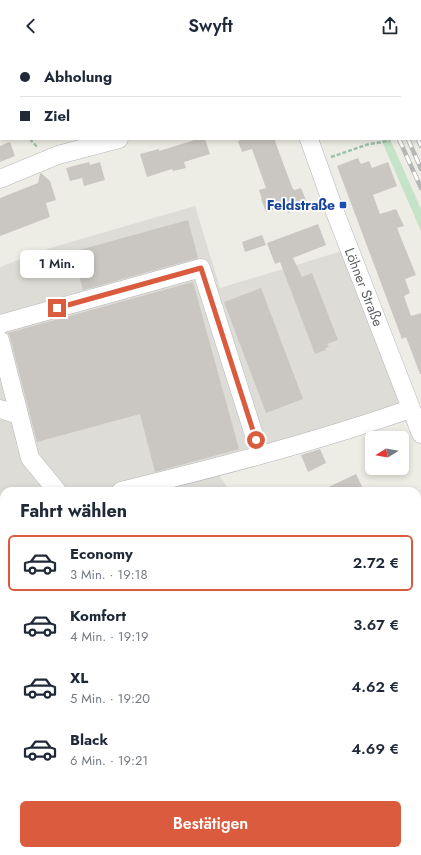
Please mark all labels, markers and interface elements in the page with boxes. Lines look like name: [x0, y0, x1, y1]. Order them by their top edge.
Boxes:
text: Swyft: [188, 13, 233, 39]
icon: back: [20, 15, 42, 37]
icon: share: [379, 15, 401, 37]
text: Abholung: [44, 66, 112, 88]
text: Ziel: [44, 105, 70, 127]
place label: Feldstraße: [267, 195, 335, 215]
marker: Feldstraße: [338, 200, 348, 210]
street label: Löhner Straße: [340, 245, 388, 329]
callout: 1 Min.: [20, 250, 94, 278]
text: 1 Min.: [39, 254, 75, 273]
route end: [48, 299, 66, 317]
route start: [247, 431, 265, 449]
north arrow: [365, 431, 409, 475]
map controls: [365, 431, 409, 475]
text: Fahrt wählen: [20, 498, 127, 524]
text: Economy: [70, 543, 133, 565]
icon: car: [22, 545, 58, 581]
text: 2.72 €: [353, 552, 399, 574]
text: 3 Min. · 19:18: [70, 565, 148, 584]
text: Komfort: [70, 605, 126, 627]
icon: car: [22, 607, 58, 643]
text: 3.67 €: [353, 614, 399, 636]
text: 4 Min. · 19:19: [70, 627, 148, 646]
text: XL: [70, 667, 88, 689]
icon: car: [22, 669, 58, 705]
text: 4.62 €: [351, 676, 399, 698]
text: 5 Min. · 19:20: [70, 689, 150, 708]
text: Black: [70, 729, 108, 751]
icon: car: [22, 731, 58, 767]
text: 4.69 €: [351, 738, 399, 760]
text: 6 Min. · 19:21: [70, 751, 148, 770]
button: Bestätigen: [20, 801, 401, 847]

